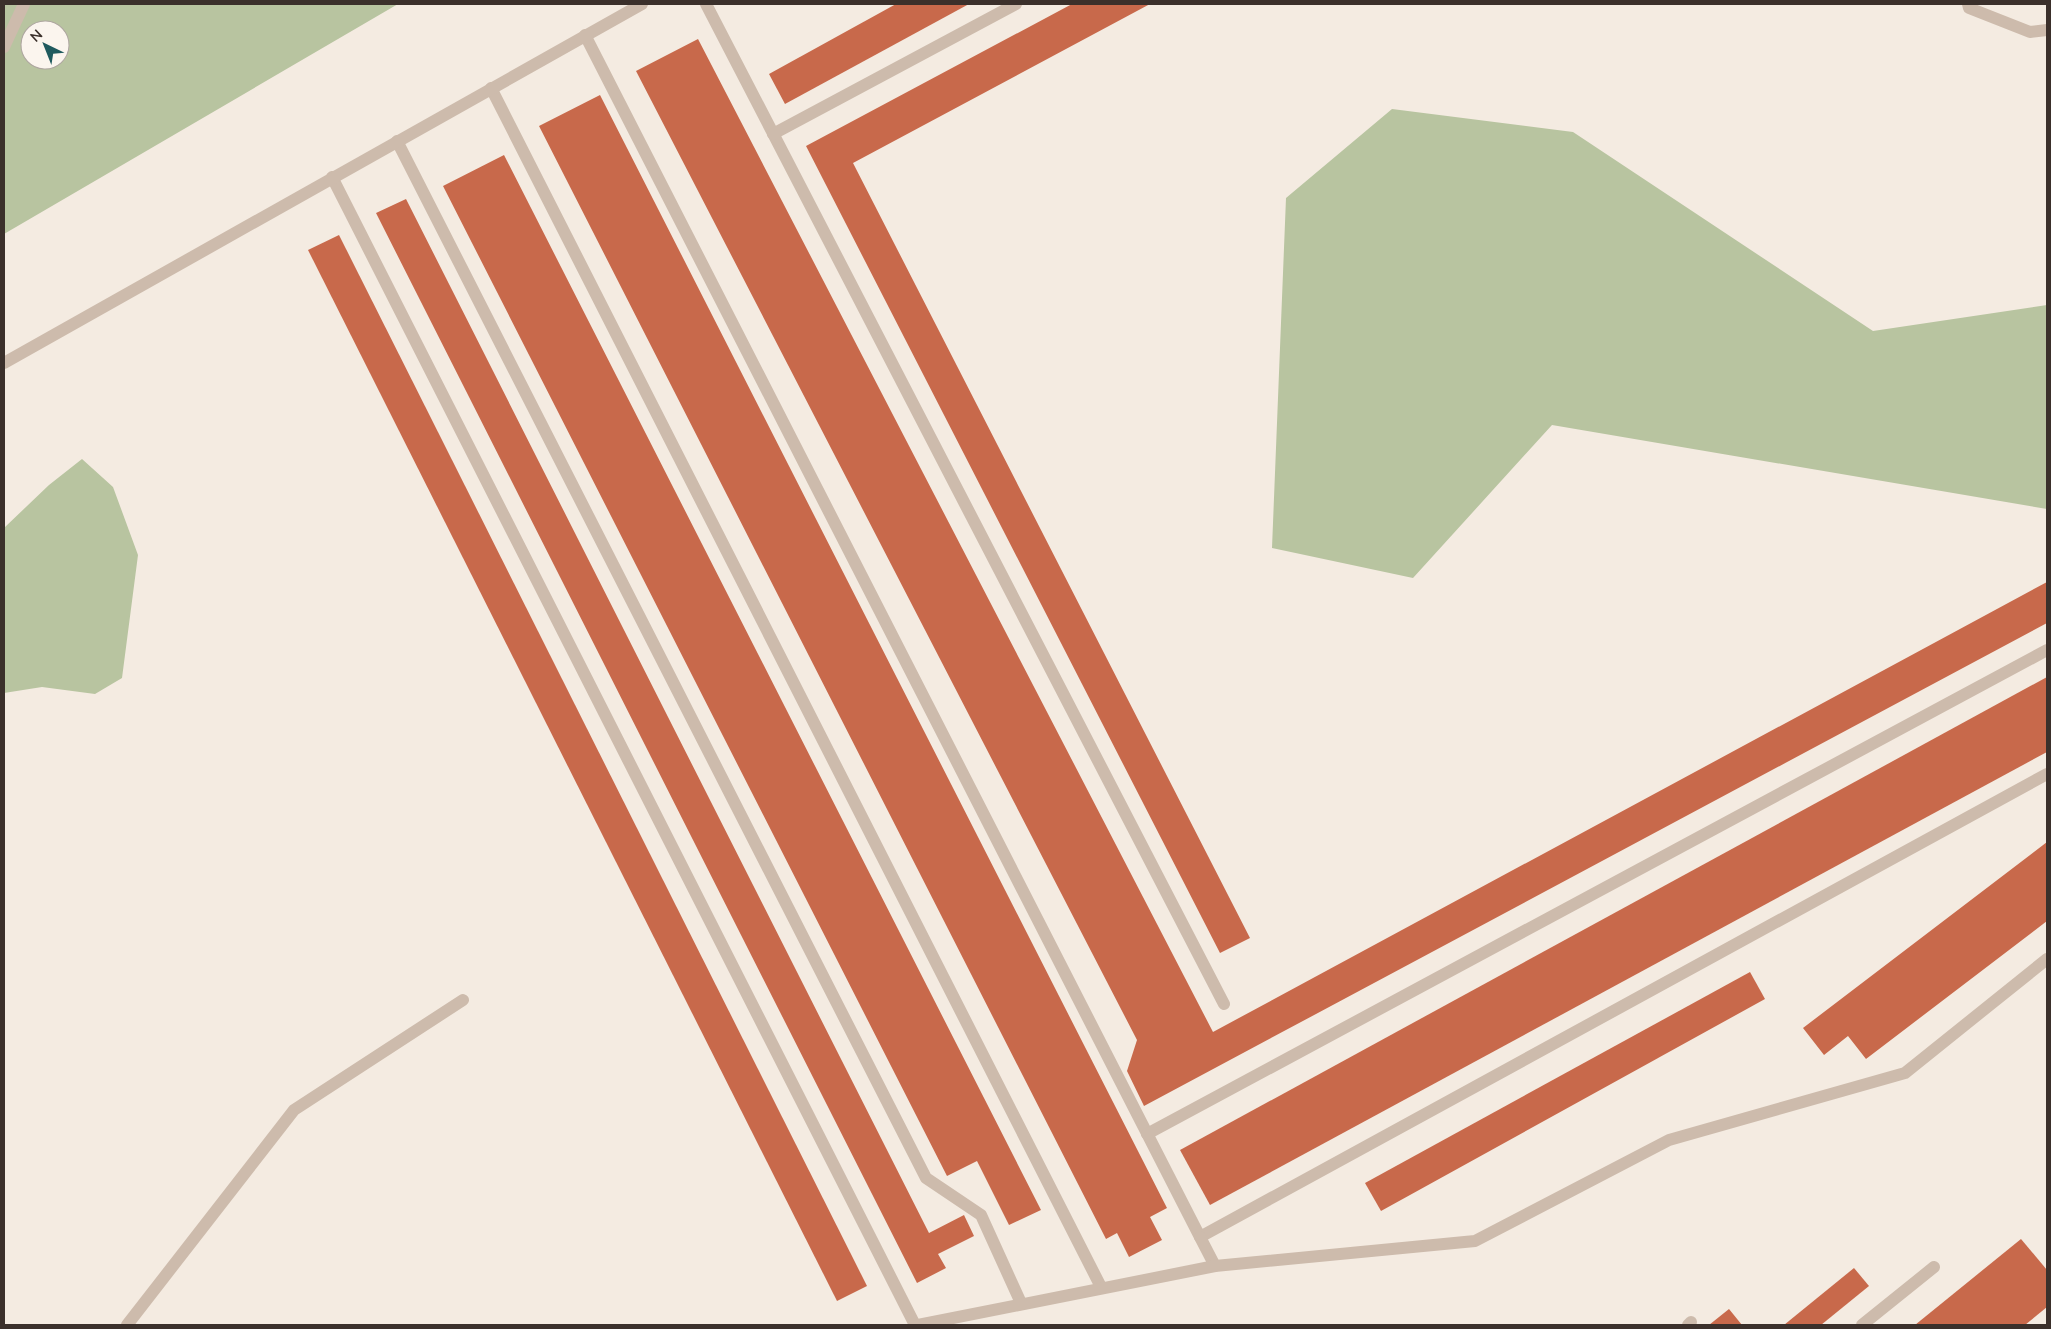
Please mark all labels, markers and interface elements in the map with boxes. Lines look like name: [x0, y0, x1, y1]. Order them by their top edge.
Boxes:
north arrow: [20, 20, 70, 70]
text: N: [26, 25, 47, 46]

